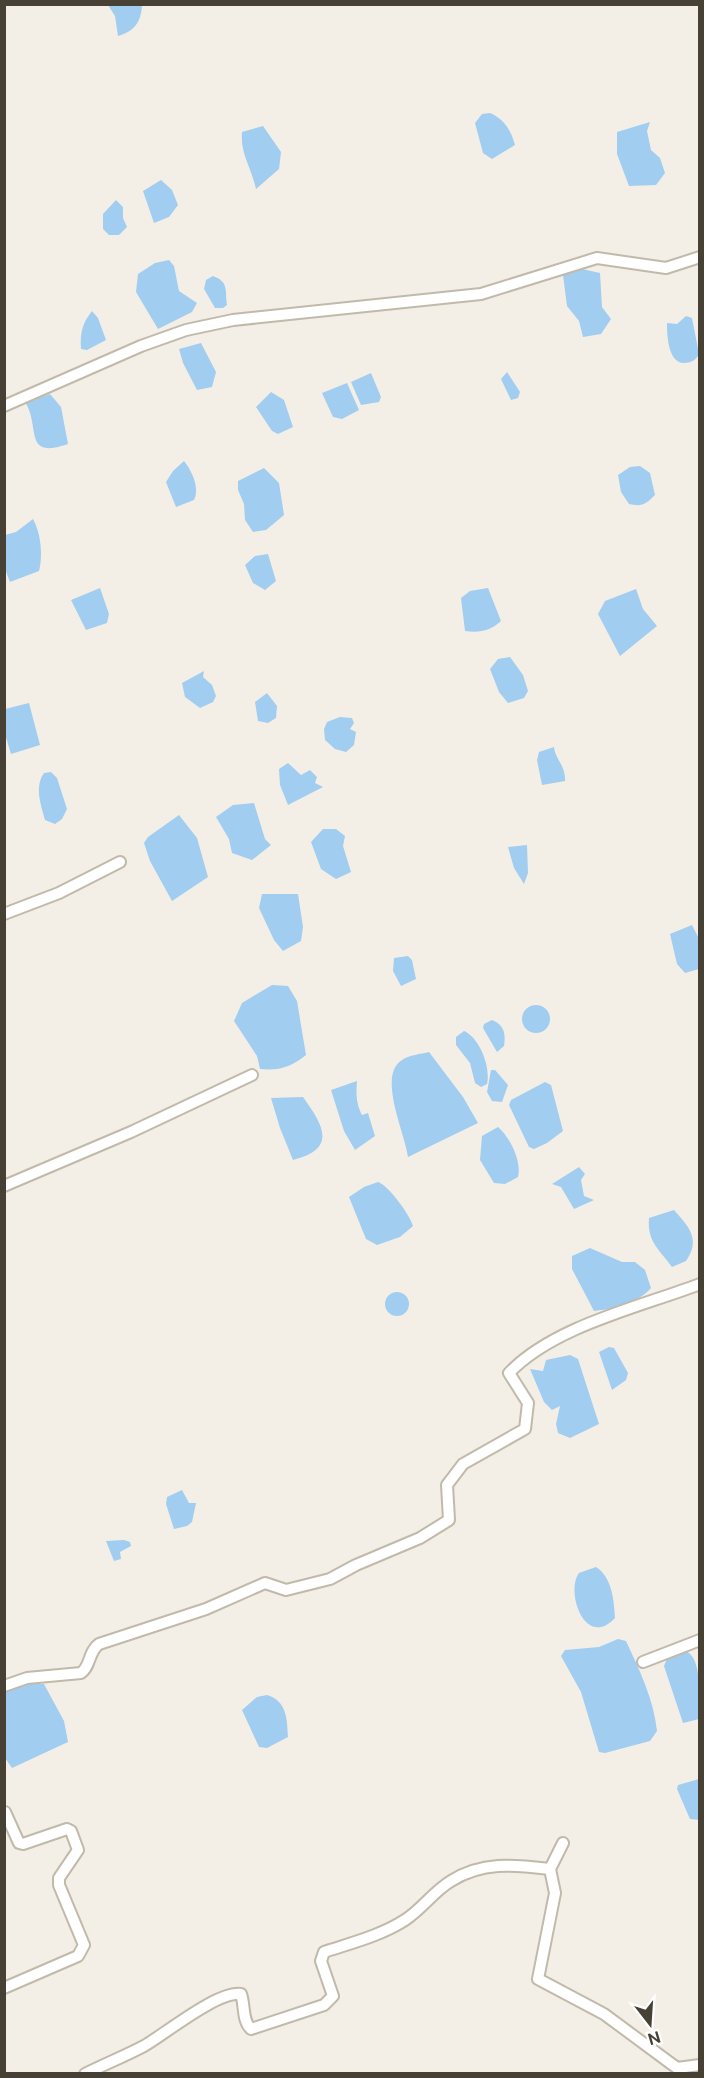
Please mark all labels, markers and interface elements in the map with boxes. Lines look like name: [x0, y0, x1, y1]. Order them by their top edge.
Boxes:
north arrow: [620, 1994, 680, 2054]
text: N: [645, 2027, 663, 2049]

